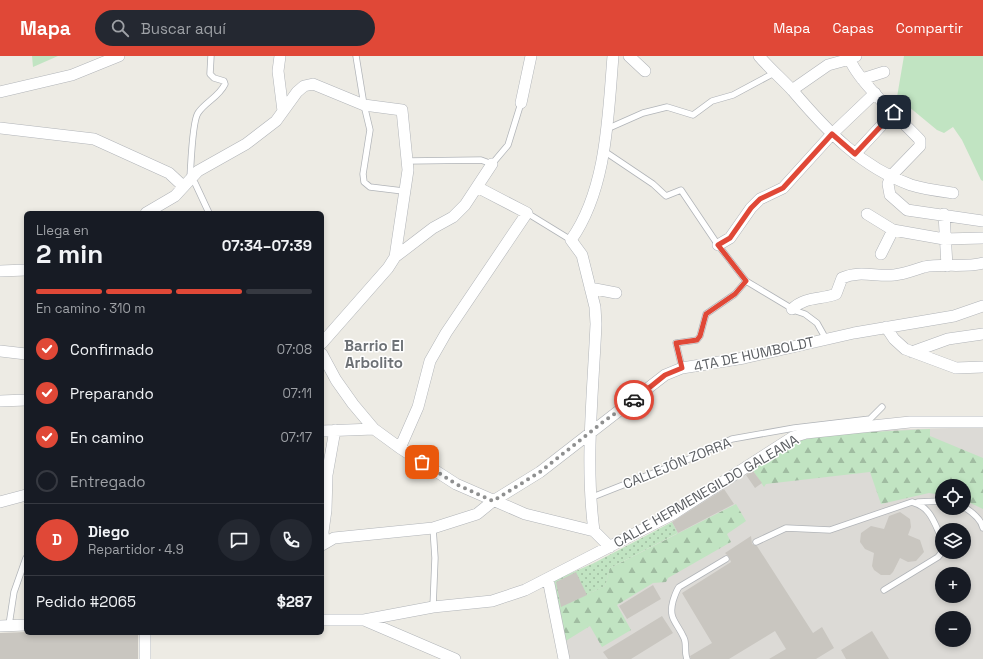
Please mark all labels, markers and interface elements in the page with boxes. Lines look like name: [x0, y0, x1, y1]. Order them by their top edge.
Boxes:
search box: [95, 10, 375, 46]
text: Mapa: [20, 16, 71, 41]
icon: search: [109, 17, 131, 39]
text: Buscar aquí: [141, 19, 226, 38]
text: Mapa: [773, 19, 810, 37]
text: Capas: [832, 19, 874, 37]
text: Compartir: [896, 19, 963, 37]
pin: [877, 95, 911, 129]
icon: home: [883, 101, 905, 123]
text: Llega en: [36, 222, 89, 239]
text: 07:34–07:39: [222, 236, 312, 255]
text: 2 min: [36, 237, 103, 271]
text: En camino · 310 m: [36, 300, 145, 317]
street label: 4TA DE HUMBOLDT: [692, 332, 816, 376]
district label: Barrio El Arbolito: [344, 336, 404, 372]
icon: check: [36, 338, 58, 360]
text: Confirmado: [70, 340, 154, 359]
text: 07:08: [277, 341, 312, 358]
courier: [614, 380, 654, 420]
icon: check: [36, 382, 58, 404]
text: Preparando: [70, 384, 154, 403]
text: 07:11: [282, 385, 312, 402]
icon: car: [623, 389, 645, 411]
icon: check: [36, 426, 58, 448]
text: En camino: [70, 428, 144, 447]
text: 07:17: [281, 429, 312, 446]
street label: CALLE HERMENEGILDO GALEANA: [610, 430, 802, 551]
street label: CALLEJÓN ZORRA: [620, 433, 734, 493]
pin: [405, 445, 439, 479]
icon: bag: [411, 451, 433, 473]
text: Entregado: [70, 472, 146, 491]
map controls: [935, 479, 971, 647]
button: locate: [935, 479, 971, 515]
button: chat: [218, 519, 260, 561]
button: phone: [270, 519, 312, 561]
text: Diego: [88, 522, 129, 541]
button: layers: [935, 523, 971, 559]
text: D: [52, 530, 62, 549]
text: Repartidor · 4.9: [88, 541, 184, 558]
button: +: [935, 567, 971, 603]
text: Pedido #2065: [36, 592, 136, 611]
text: $287: [277, 592, 312, 611]
button: −: [935, 611, 971, 647]

